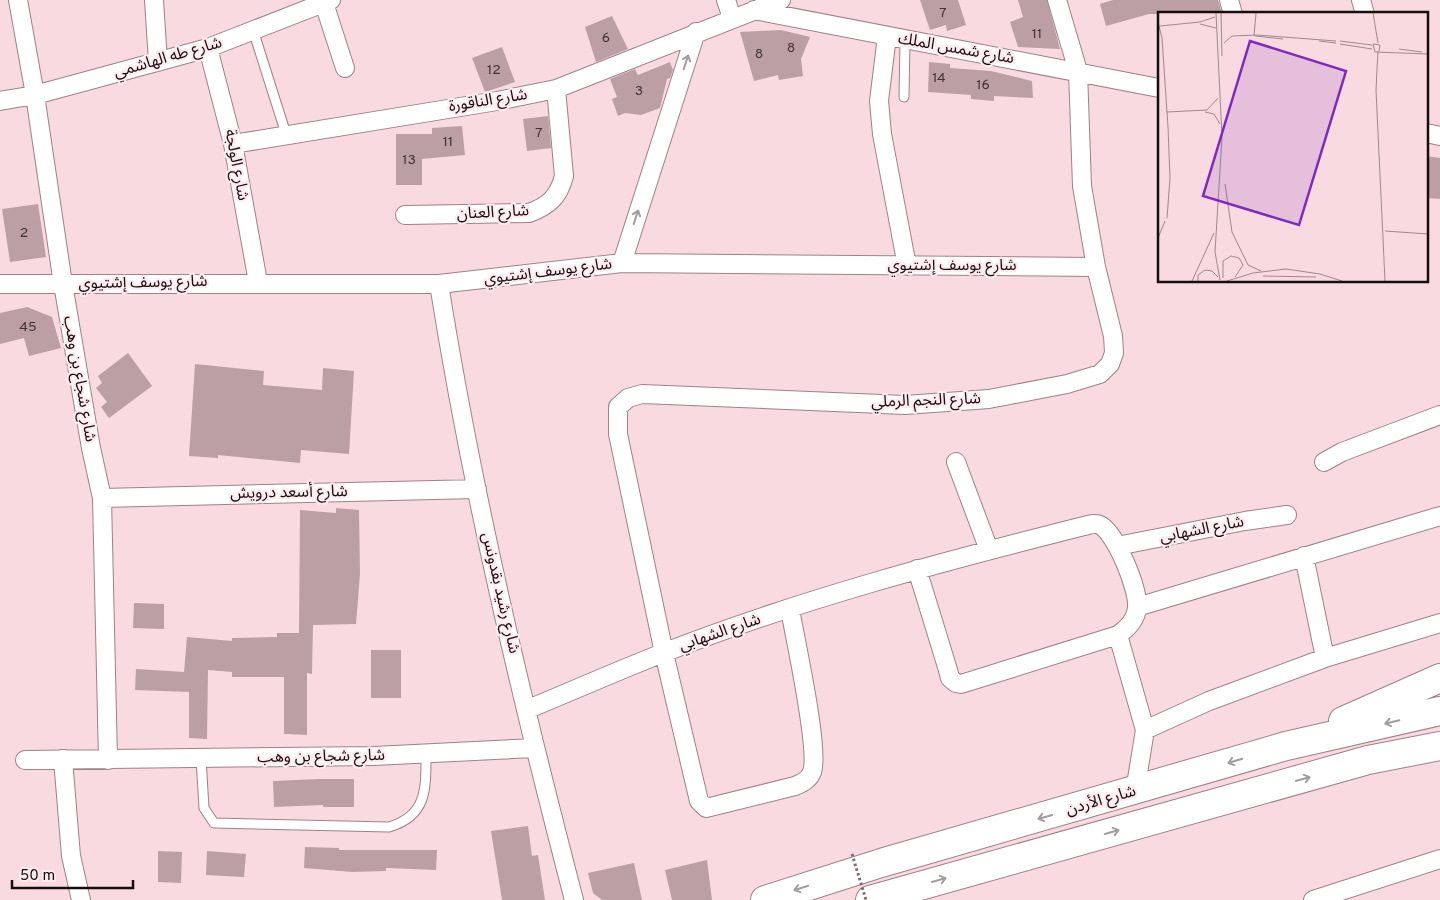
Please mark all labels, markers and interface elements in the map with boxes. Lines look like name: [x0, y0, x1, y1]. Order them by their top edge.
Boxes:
house number: 7: [939, 5, 947, 22]
inset map: [1158, 12, 1428, 282]
house number: 11: [1032, 26, 1042, 43]
street label: شارع شمس الملك: [896, 29, 1016, 70]
house number: 6: [602, 30, 610, 47]
street label: شارع طه الهاشمي: [112, 33, 225, 84]
house number: 8: [787, 40, 795, 57]
house number: 8: [755, 46, 763, 63]
one-way arrow: [682, 55, 691, 70]
house number: 12: [487, 62, 501, 79]
house number: 14: [932, 70, 946, 87]
house number: 16: [976, 77, 990, 94]
house number: 3: [635, 83, 643, 100]
street label: شارع الناقورة: [447, 85, 529, 118]
house number: 7: [535, 125, 543, 142]
street label: شارع الولجة: [218, 127, 253, 203]
house number: 11: [443, 134, 453, 151]
house number: 13: [402, 152, 416, 169]
street label: شارع العنان: [456, 201, 530, 226]
one-way arrow: [632, 209, 642, 225]
house number: 2: [20, 225, 28, 242]
street label: شارع يوسف إشتيوي: [483, 254, 613, 291]
street label: شارع يوسف إشتيوي: [887, 256, 1017, 277]
street label: شارع يوسف إشتيوي: [78, 272, 208, 295]
street label: شارع شجاع بن وهب: [57, 314, 100, 444]
house number: 45: [19, 319, 37, 336]
street label: شارع النجم الرملي: [871, 389, 981, 414]
street label: شارع أسعد درويش: [230, 481, 348, 505]
street label: شارع الشهابي: [1158, 512, 1246, 549]
street label: شارع رشيد بقدونس: [475, 531, 524, 656]
street label: شارع الشهابي: [676, 610, 764, 657]
one-way arrow: [1385, 718, 1401, 727]
street label: شارع شجاع بن وهب: [257, 746, 385, 769]
one-way arrow: [1227, 757, 1243, 767]
one-way arrow: [1294, 773, 1310, 783]
street label: شارع الأردن: [1064, 781, 1139, 822]
one-way arrow: [1038, 812, 1054, 822]
one-way arrow: [1104, 826, 1120, 836]
scale bar: [12, 858, 134, 890]
text: 50 m: [20, 867, 55, 886]
one-way arrow: [930, 875, 946, 884]
one-way arrow: [794, 884, 810, 894]

